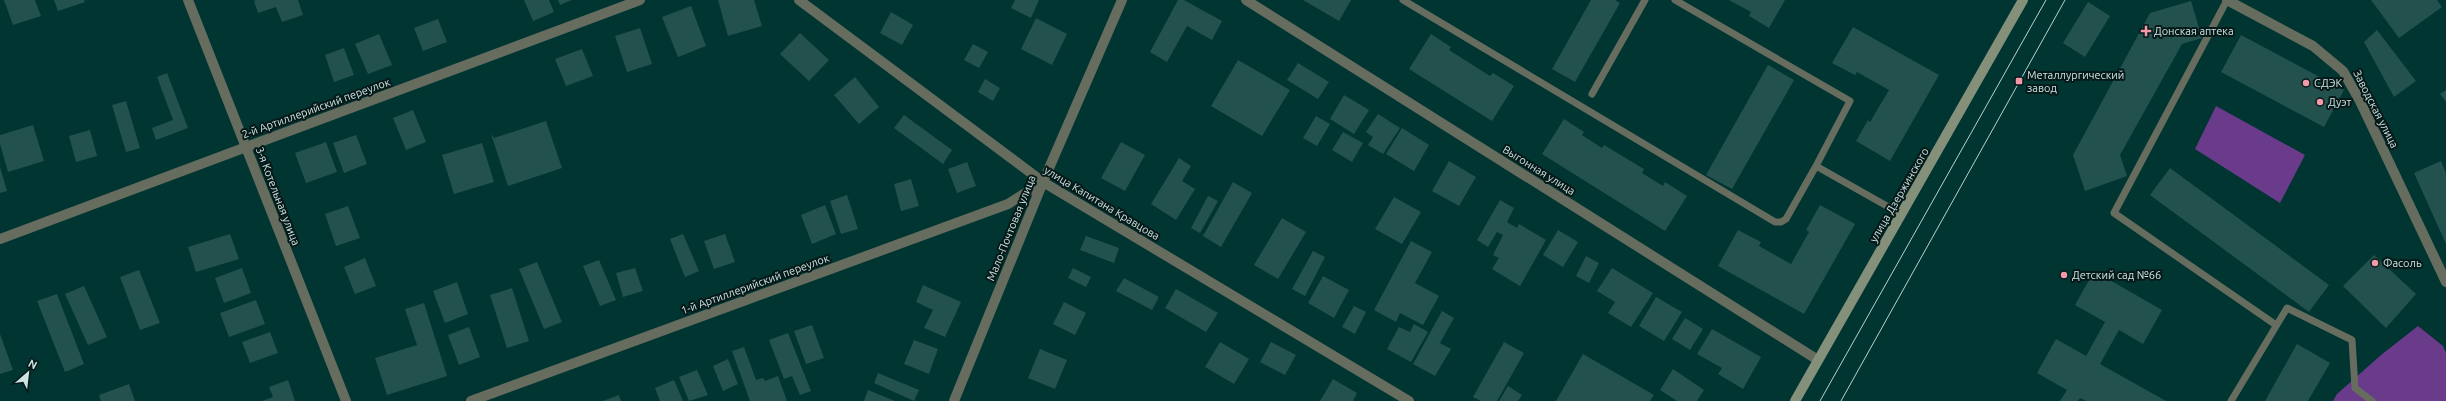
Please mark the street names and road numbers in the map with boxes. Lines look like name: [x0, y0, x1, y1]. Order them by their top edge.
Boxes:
street label: Заводская улица: [2351, 68, 2401, 150]
street label: 2-й Артиллерийский переулок: [240, 75, 392, 140]
street label: Выгонная улица: [1501, 143, 1577, 197]
street label: 3-я Котельная улица: [254, 145, 302, 247]
street label: улица Дзержинского: [1867, 146, 1931, 244]
street label: улица Капитана Кравцова: [1042, 164, 1162, 242]
street label: Мало-Почтовая улица: [984, 173, 1038, 283]
street label: 1-й Артиллерийский переулок: [679, 251, 831, 316]

